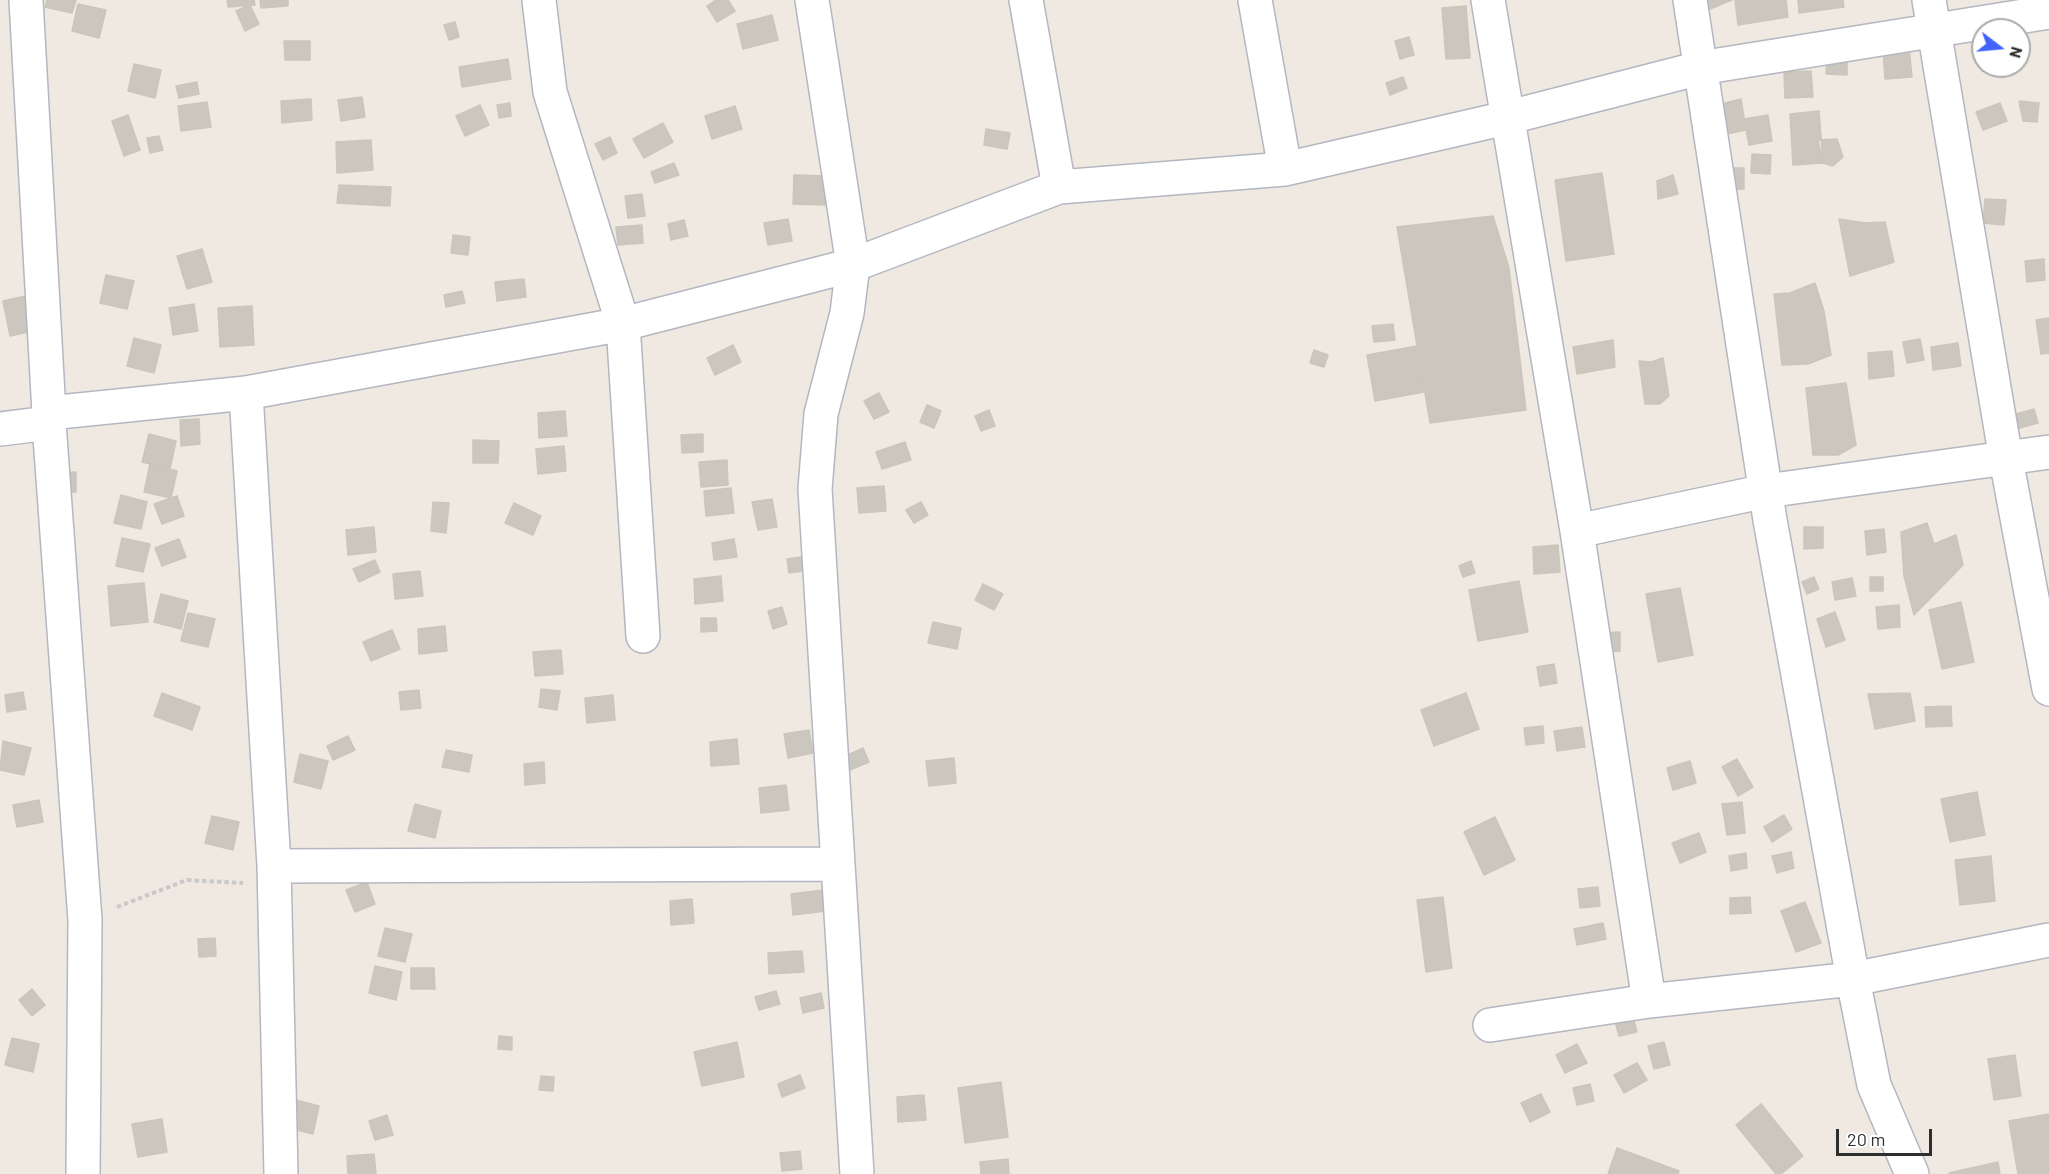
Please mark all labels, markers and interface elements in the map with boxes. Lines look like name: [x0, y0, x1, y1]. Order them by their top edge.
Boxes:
north arrow: [1971, 18, 2031, 78]
text: N: [2006, 45, 2027, 60]
scale bar: [1839, 1117, 1935, 1155]
text: 20 m: [1847, 1128, 1885, 1150]

